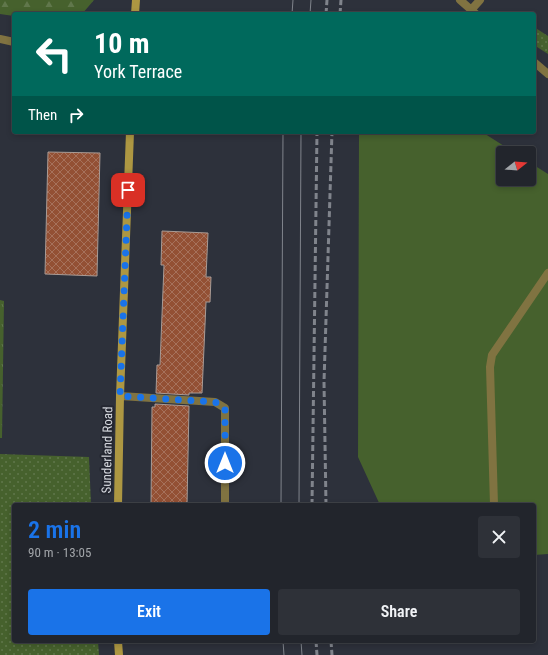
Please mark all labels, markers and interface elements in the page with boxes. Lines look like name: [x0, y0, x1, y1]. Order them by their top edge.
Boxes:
text: 10 m: [94, 27, 150, 60]
icon: left: [28, 28, 80, 80]
text: York Terrace: [94, 61, 182, 82]
icon: right: [65, 104, 87, 126]
text: Then: [28, 106, 57, 124]
north arrow: [496, 146, 536, 186]
map controls: [496, 146, 536, 186]
pin: [111, 173, 145, 207]
icon: arrive: [117, 179, 139, 201]
street label: Sunderland Road: [99, 406, 115, 494]
position arrow: [204, 442, 246, 484]
text: 2 min: [28, 516, 81, 544]
button: close: [478, 516, 520, 558]
text: 90 m · 13:05: [28, 545, 91, 560]
button: Exit: [28, 589, 270, 635]
button: Share: [278, 589, 520, 635]

